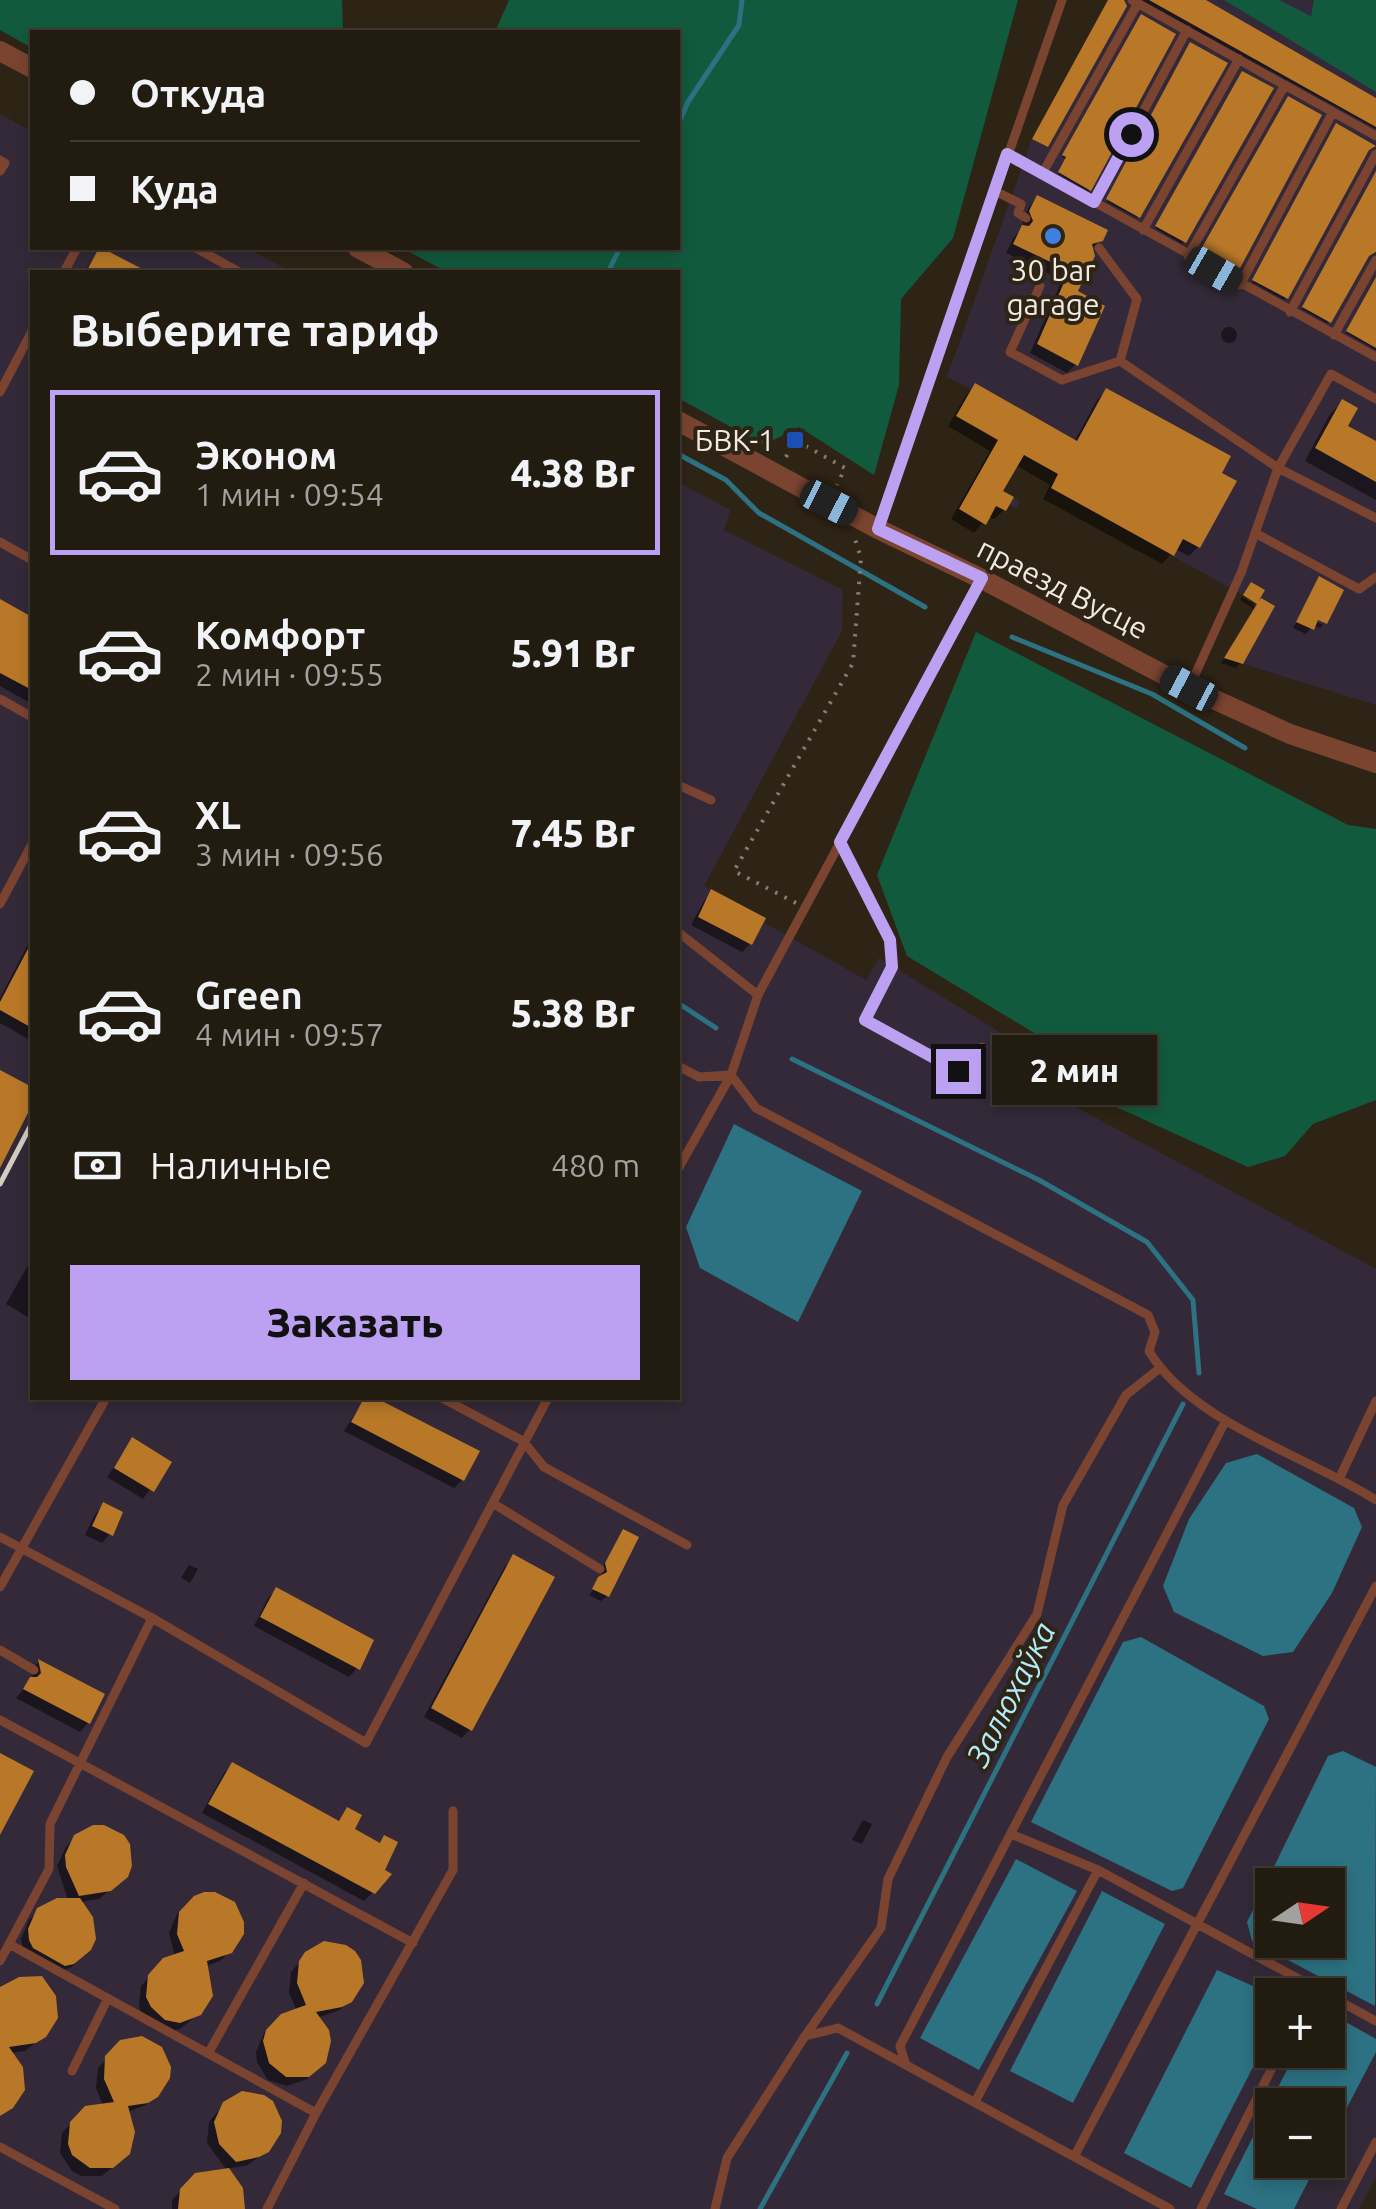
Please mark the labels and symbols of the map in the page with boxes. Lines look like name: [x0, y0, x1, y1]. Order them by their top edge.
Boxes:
route start: [1109, 112, 1154, 157]
marker: 30 bar garage: [1042, 225, 1064, 247]
car: [1181, 242, 1247, 298]
place label: 30 bar garage: [1006, 253, 1100, 321]
place label: БВК-1: [695, 423, 775, 457]
marker: БВК-1: [784, 429, 806, 451]
car: [795, 476, 863, 530]
street label: праезд Вусце: [972, 530, 1154, 646]
car: [1155, 661, 1223, 715]
callout: 2 мин: [993, 1036, 1158, 1106]
route end: [936, 1049, 981, 1094]
water label: Залюхаўка: [958, 1616, 1062, 1773]
north arrow: [1255, 1868, 1345, 1958]

